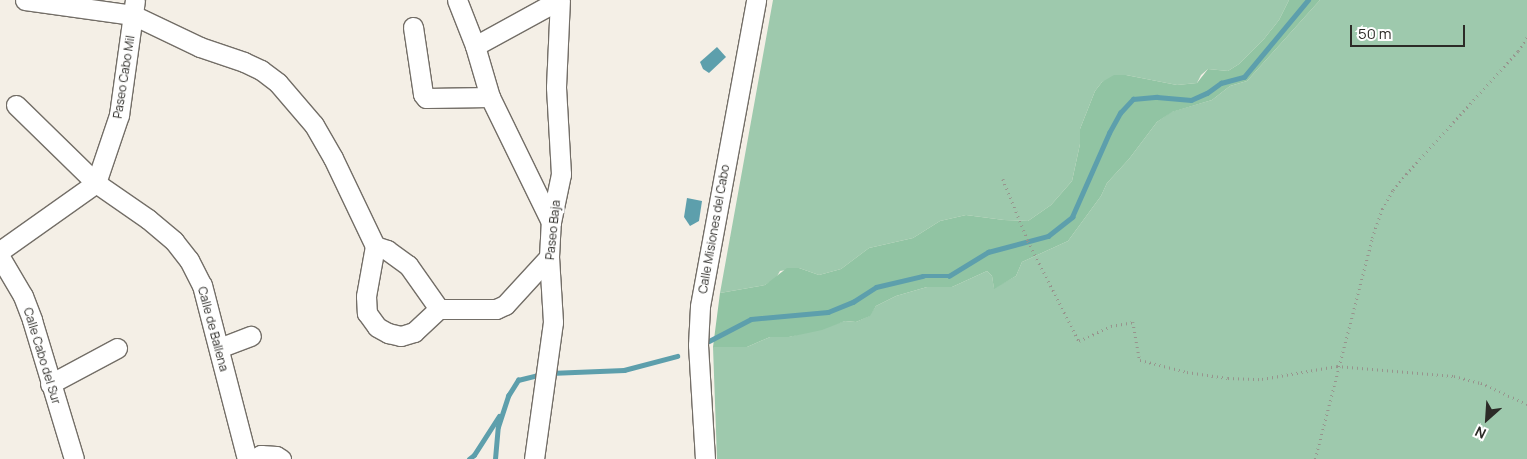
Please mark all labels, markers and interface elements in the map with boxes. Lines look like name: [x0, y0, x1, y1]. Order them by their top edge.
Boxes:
scale bar: [1352, 15, 1467, 47]
text: 50 m: [1358, 23, 1392, 44]
street label: Paseo Cabo Mil: [110, 34, 138, 120]
street label: Calle Misiones del Cabo: [696, 163, 732, 295]
street label: Paseo Baja: [543, 199, 563, 261]
street label: Calle de Ballena: [195, 285, 231, 373]
street label: Calle Cabo del Sur: [20, 306, 64, 406]
north arrow: [1462, 394, 1512, 444]
text: N: [1472, 422, 1489, 444]

